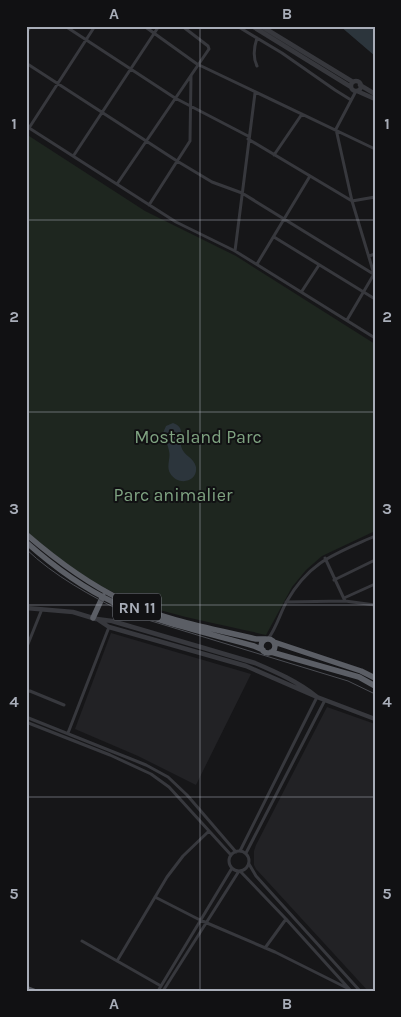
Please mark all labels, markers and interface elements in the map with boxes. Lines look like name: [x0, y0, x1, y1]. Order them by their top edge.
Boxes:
text: A: [109, 4, 119, 23]
text: B: [282, 4, 292, 23]
text: 1: [11, 114, 17, 133]
text: 1: [384, 114, 390, 133]
text: 2: [9, 307, 19, 326]
text: 2: [382, 307, 392, 326]
park label: Mostaland Parc: [134, 426, 262, 448]
park label: Parc animalier: [114, 484, 233, 506]
text: 3: [9, 499, 19, 518]
text: 3: [382, 499, 392, 518]
road number: RN 11: [113, 594, 161, 620]
text: 4: [9, 692, 19, 711]
text: 4: [382, 692, 392, 711]
text: 5: [9, 884, 19, 903]
text: 5: [382, 884, 392, 903]
text: A: [109, 994, 119, 1013]
text: B: [282, 994, 292, 1013]

